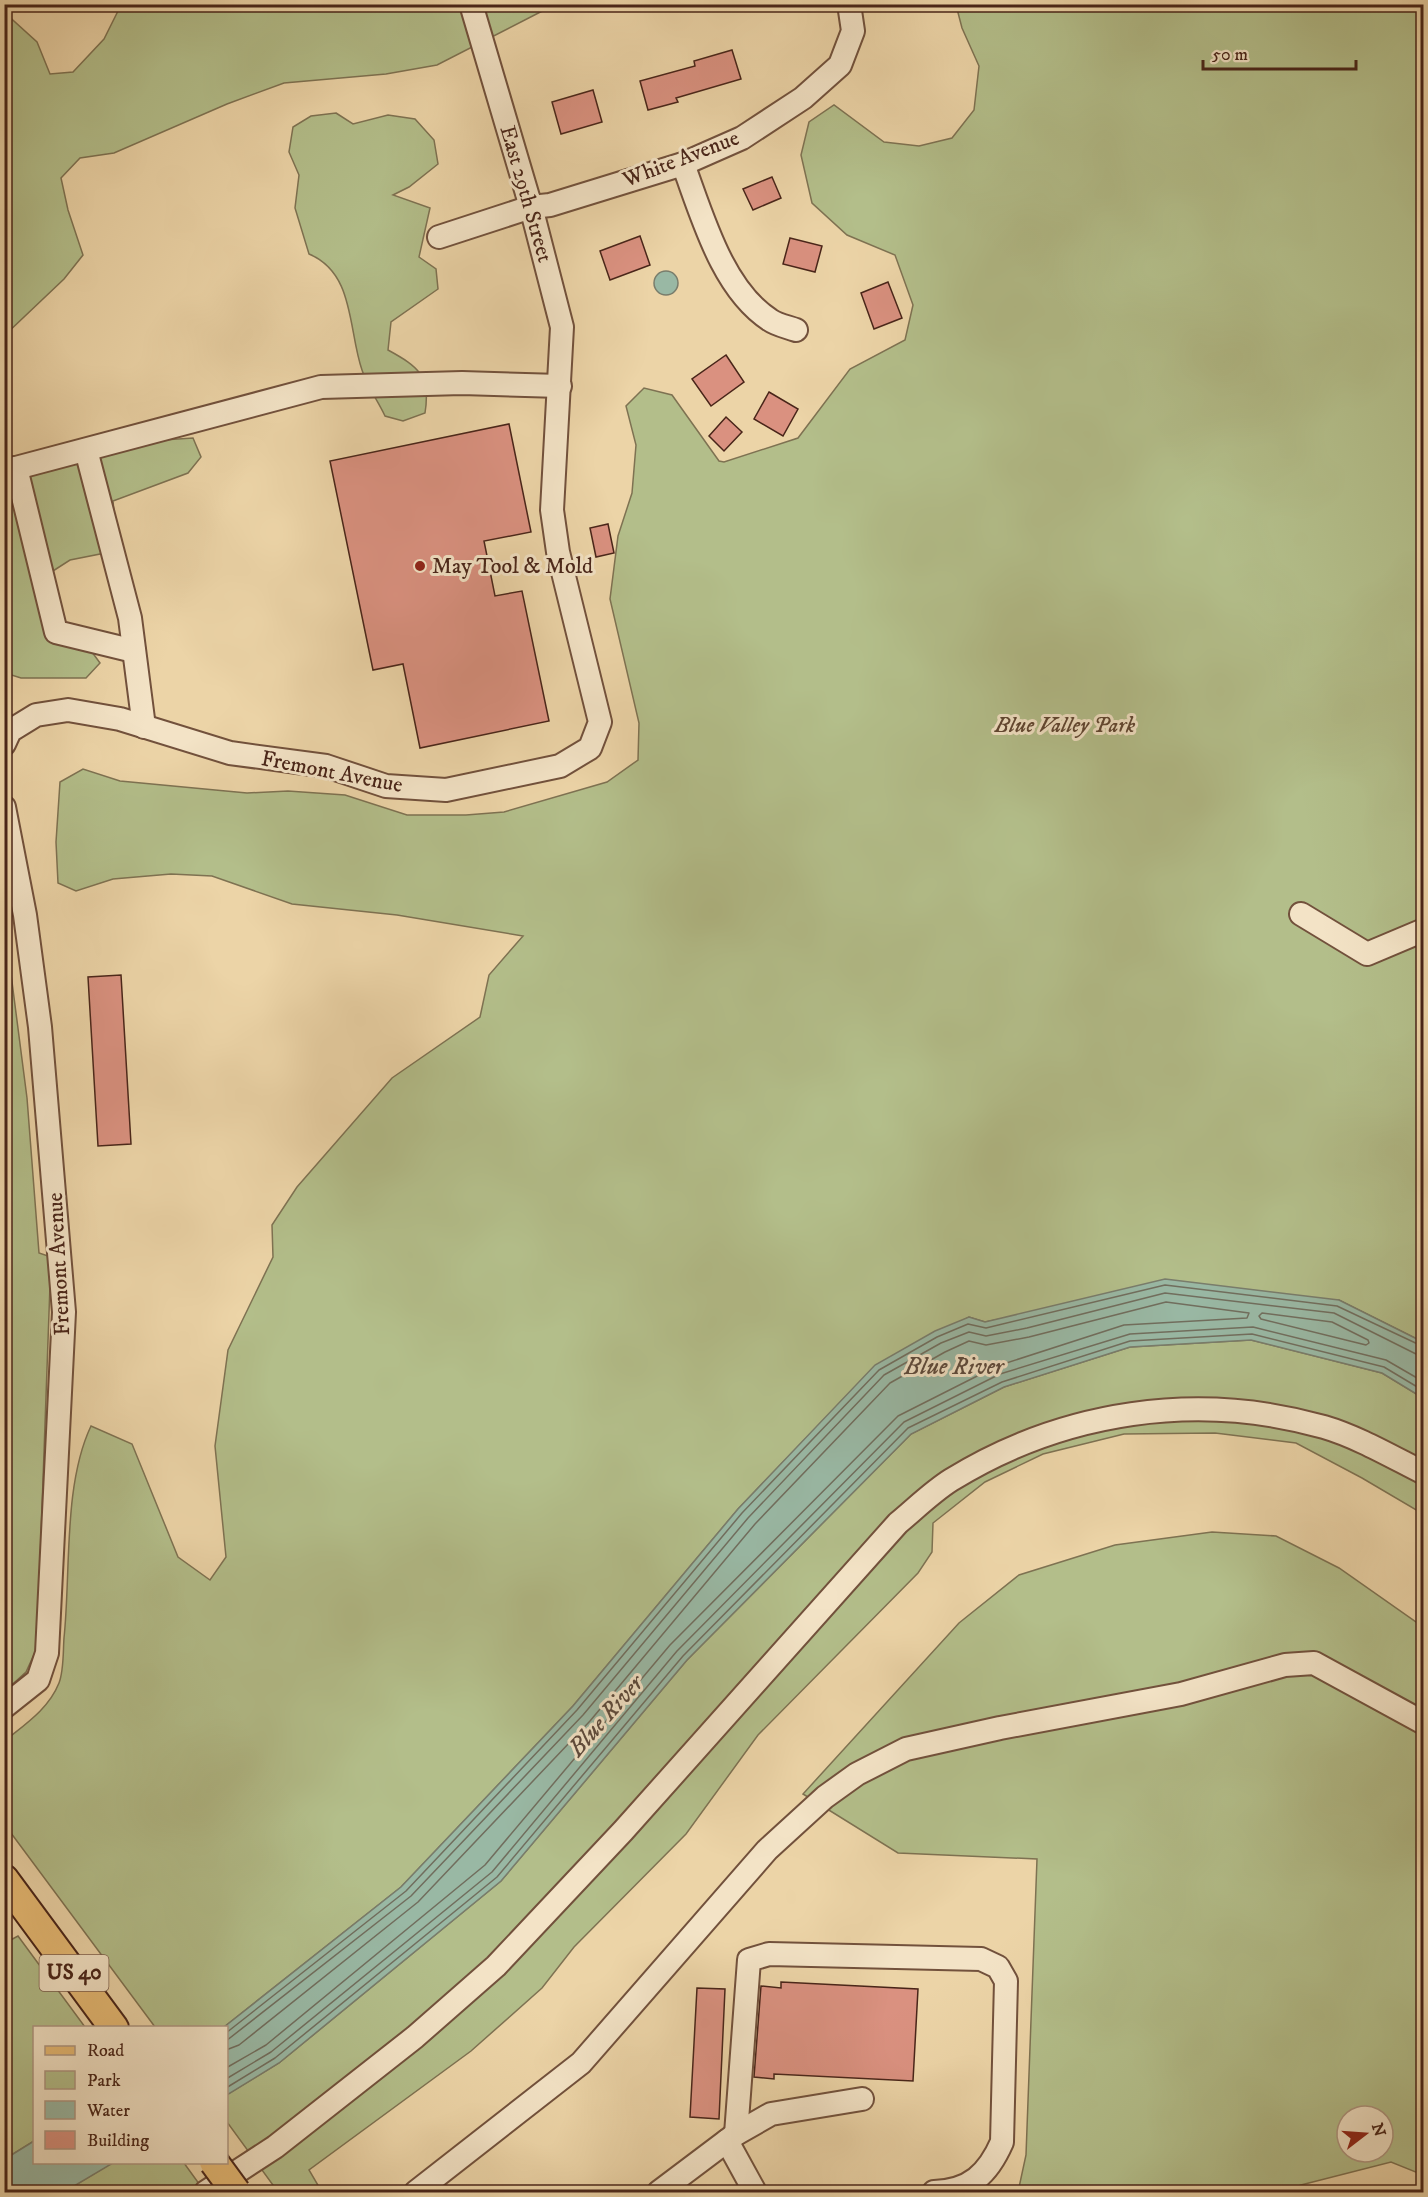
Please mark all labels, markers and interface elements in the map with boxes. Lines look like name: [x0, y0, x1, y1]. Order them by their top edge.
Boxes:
scale bar: [1203, 33, 1356, 71]
text: 50 m: [1212, 44, 1248, 66]
street label: East 29th Street: [494, 122, 558, 266]
street label: White Avenue: [618, 124, 743, 194]
place label: May Tool & Mold: [432, 553, 593, 580]
marker: May Tool & Mold: [413, 559, 427, 573]
park label: Blue Valley Park: [994, 712, 1136, 739]
street label: Fremont Avenue: [259, 745, 405, 799]
street label: Fremont Avenue: [42, 1192, 76, 1336]
water label: Blue River: [904, 1352, 1006, 1382]
water label: Blue River: [561, 1667, 652, 1763]
road number: US 40: [40, 1955, 109, 1991]
legend: [33, 2026, 228, 2164]
text: Road: [87, 2040, 124, 2062]
text: Park: [87, 2070, 121, 2092]
text: Water: [86, 2100, 130, 2122]
north arrow: [1335, 2104, 1395, 2164]
text: N: [1367, 2121, 1390, 2139]
text: Building: [87, 2130, 149, 2152]

